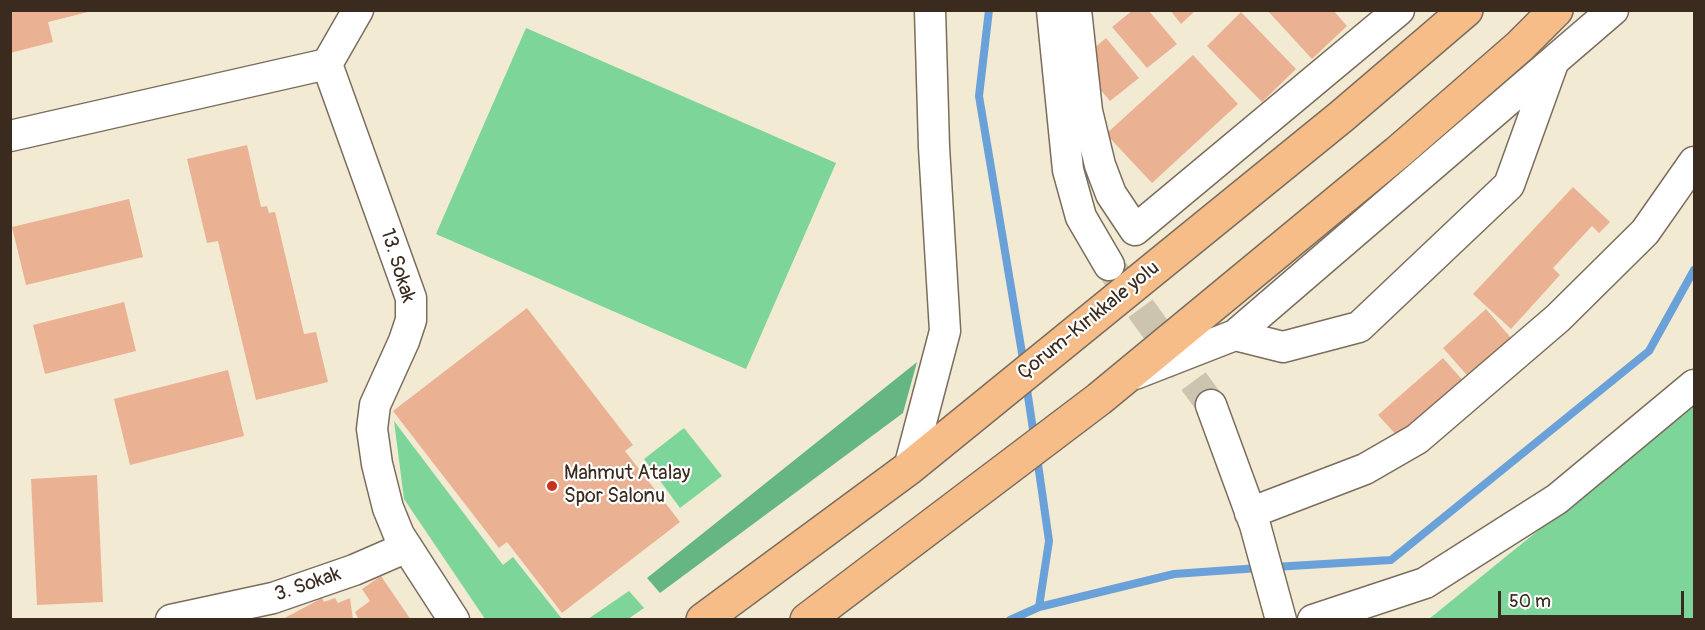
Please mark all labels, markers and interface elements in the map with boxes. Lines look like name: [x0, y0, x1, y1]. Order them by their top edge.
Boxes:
street label: 13. Sokak: [374, 226, 420, 306]
street label: Çorum-Kırıkkale yolu: [1013, 257, 1165, 385]
place label: Mahmut Atalay Spor Salonu: [564, 462, 690, 509]
marker: Mahmut Atalay Spor Salonu: [545, 479, 559, 493]
street label: 3. Sokak: [272, 563, 344, 607]
scale bar: [1501, 579, 1687, 617]
text: 50 m: [1509, 590, 1551, 613]

